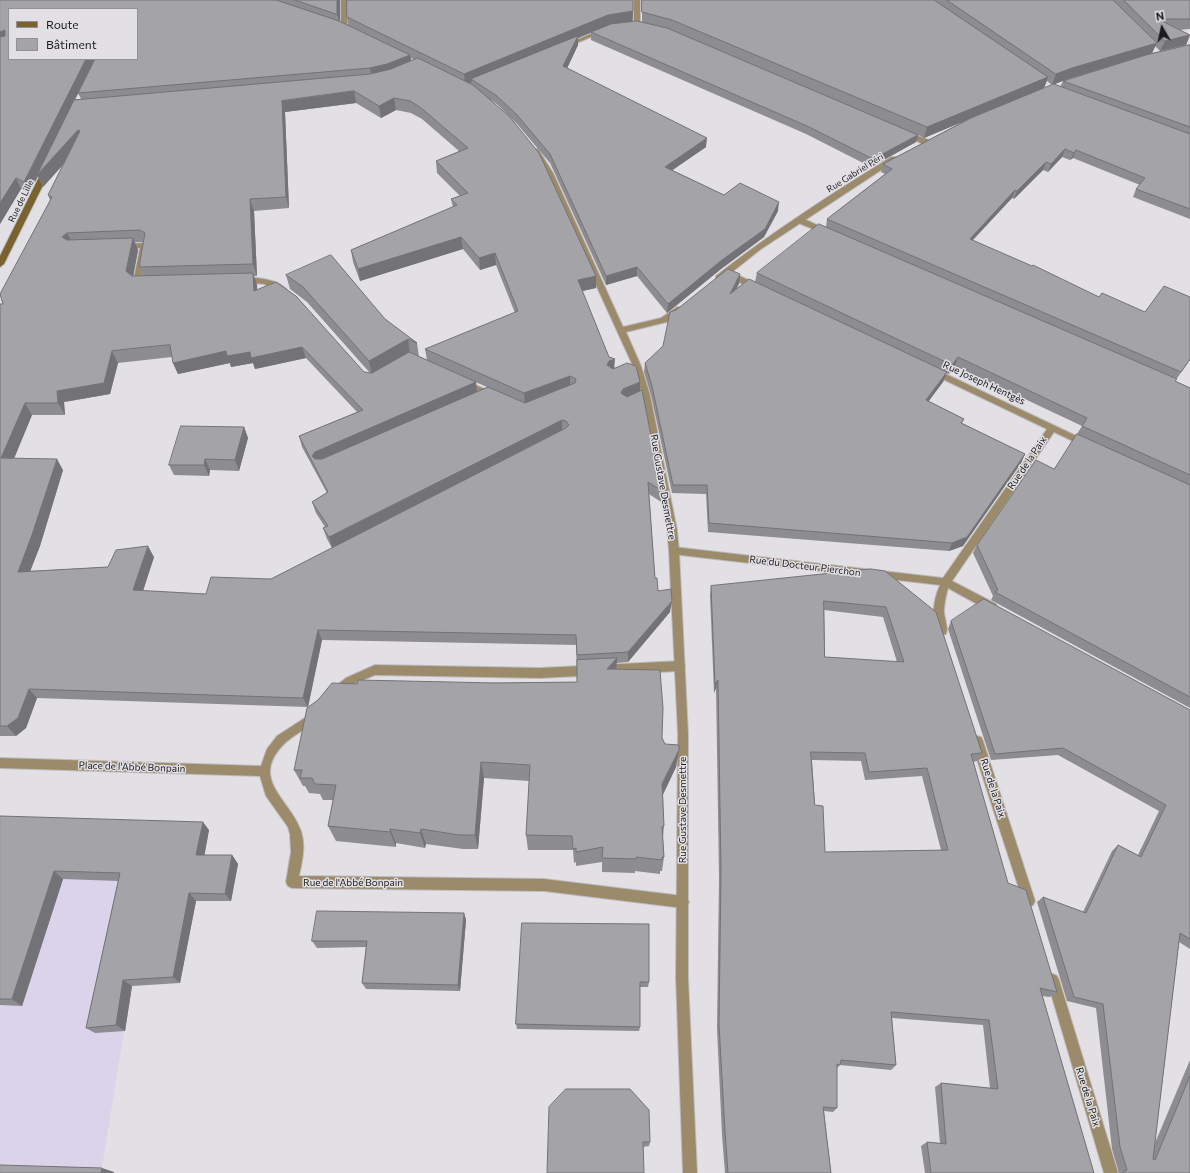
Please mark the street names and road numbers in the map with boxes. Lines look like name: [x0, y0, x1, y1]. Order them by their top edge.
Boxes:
street label: Rue Gabriel Péri: [825, 151, 885, 195]
street label: Rue de Lille: [6, 178, 36, 224]
street label: Rue Joseph Hentgès: [941, 359, 1027, 407]
street label: Rue Gustave Desmettre: [648, 433, 678, 541]
street label: Rue de la Paix: [1005, 434, 1049, 492]
street label: Rue du Docteur Pierchon: [749, 553, 861, 579]
street label: Rue Gustave Desmettre: [677, 757, 689, 863]
street label: Rue de la Paix: [978, 757, 1008, 819]
street label: Place de l'Abbé Bonpain: [78, 759, 186, 775]
street label: Rue de l'Abbé Bonpain: [303, 877, 403, 889]
street label: Rue de la Paix: [1073, 1066, 1103, 1128]

